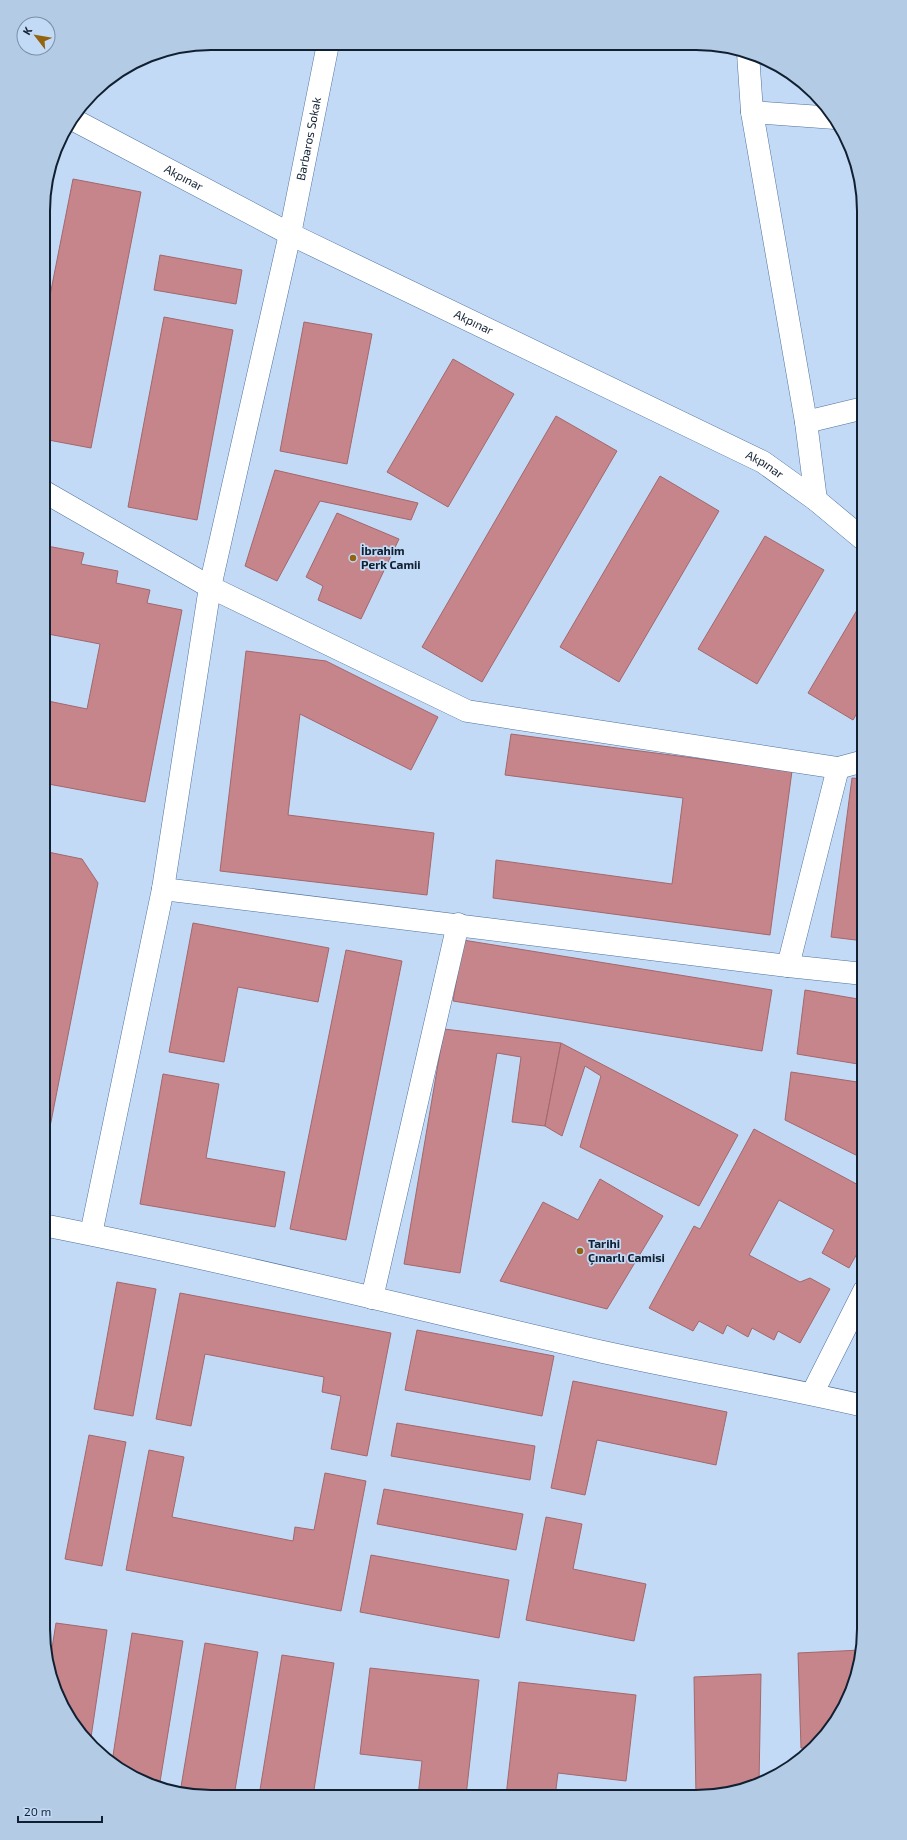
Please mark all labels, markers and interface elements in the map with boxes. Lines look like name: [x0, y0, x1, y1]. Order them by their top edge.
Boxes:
north arrow: [16, 16, 56, 56]
text: K: [20, 24, 34, 37]
street label: Barbaros Sokak: [293, 96, 323, 182]
street label: Akpınar: [162, 161, 206, 193]
street label: Akpınar: [452, 306, 496, 337]
street label: Akpınar: [744, 447, 787, 481]
place label: İbrahim Perk Camii: [361, 543, 421, 571]
marker: İbrahim Perk Camii: [348, 553, 358, 563]
place label: Tarihi Çınarlı Camisi: [588, 1236, 665, 1265]
marker: Tarihi Çınarlı Camisi: [575, 1246, 585, 1256]
scale bar: [18, 1798, 102, 1824]
text: 20 m: [24, 1804, 51, 1818]

